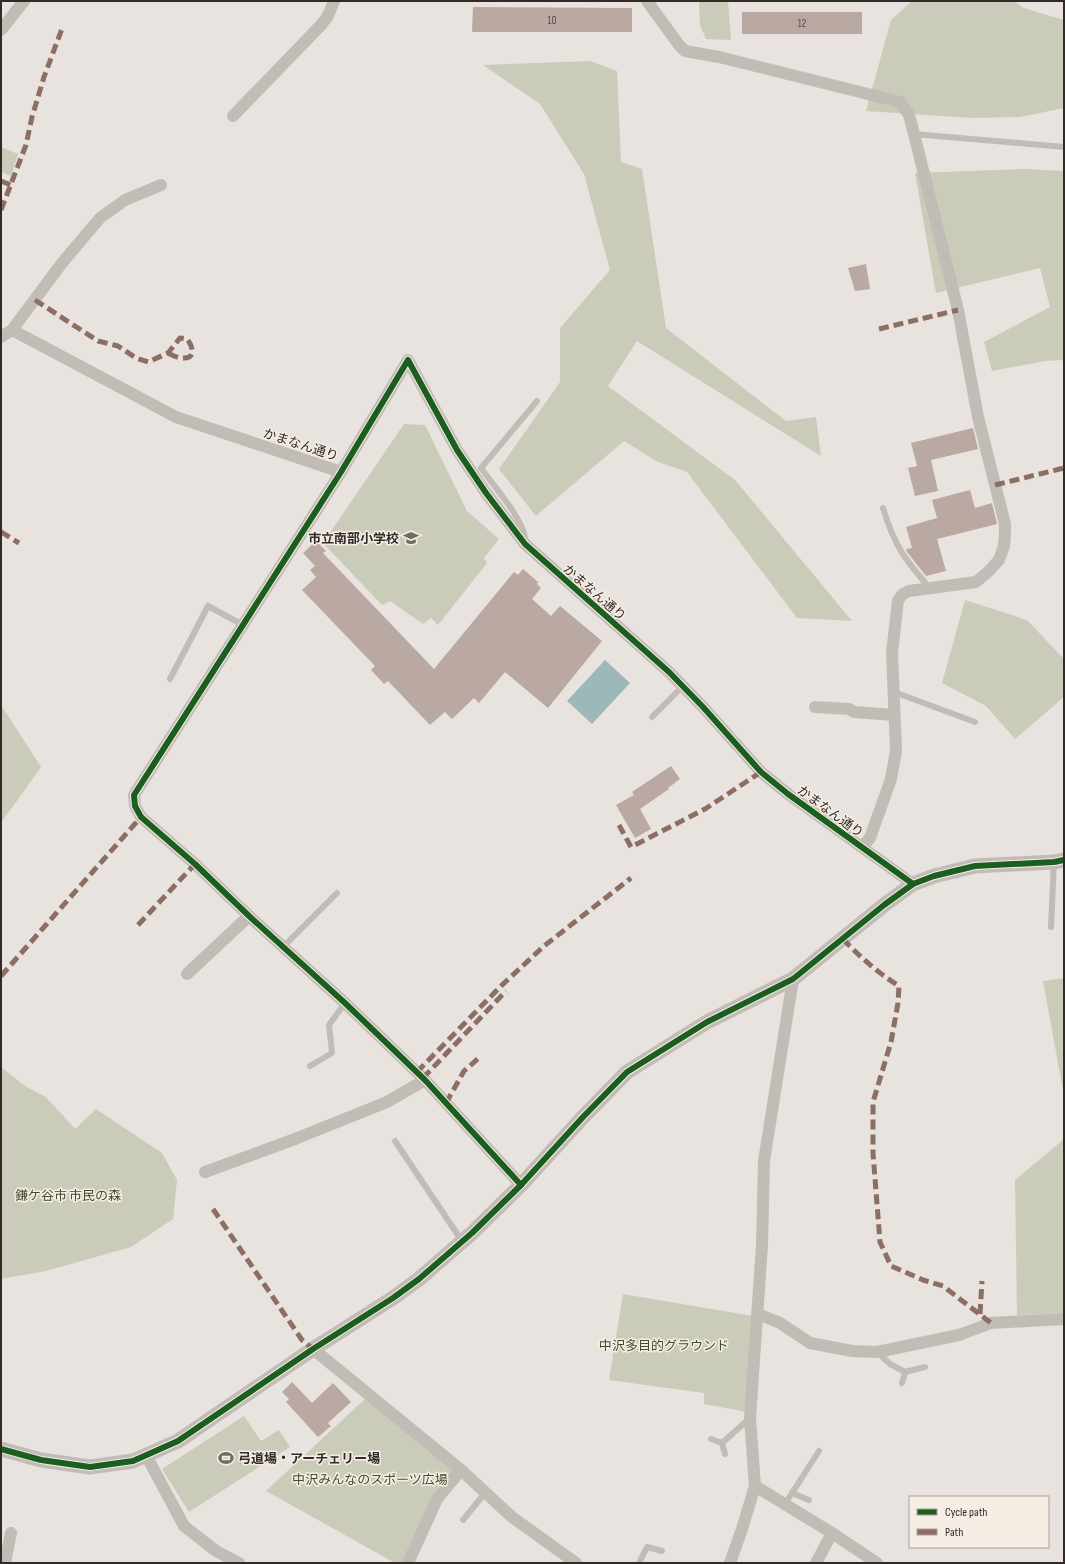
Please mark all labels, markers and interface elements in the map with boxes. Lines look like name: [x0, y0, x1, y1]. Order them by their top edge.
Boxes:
house number: 10: [548, 14, 556, 27]
house number: 12: [798, 17, 807, 30]
street label: かまなん通り: [261, 425, 340, 465]
school or university icon: 市立南部小学校: [402, 529, 420, 547]
place label: 市立南部小学校: [308, 531, 399, 547]
street label: かまなん通り: [560, 561, 629, 624]
street label: かまなん通り: [794, 782, 867, 841]
park label: 鎌ケ谷市 市民の森: [15, 1188, 121, 1204]
park label: 中沢多目的グラウンド: [599, 1338, 729, 1354]
sports icon: 弓道場・アーチェリー場: [217, 1449, 235, 1467]
place label: 弓道場・アーチェリー場: [238, 1451, 380, 1467]
park label: 中沢みんなのスポーツ広場: [292, 1472, 448, 1488]
legend: [909, 1496, 1049, 1548]
text: Cycle path: [945, 1505, 987, 1520]
text: Path: [945, 1525, 963, 1540]

